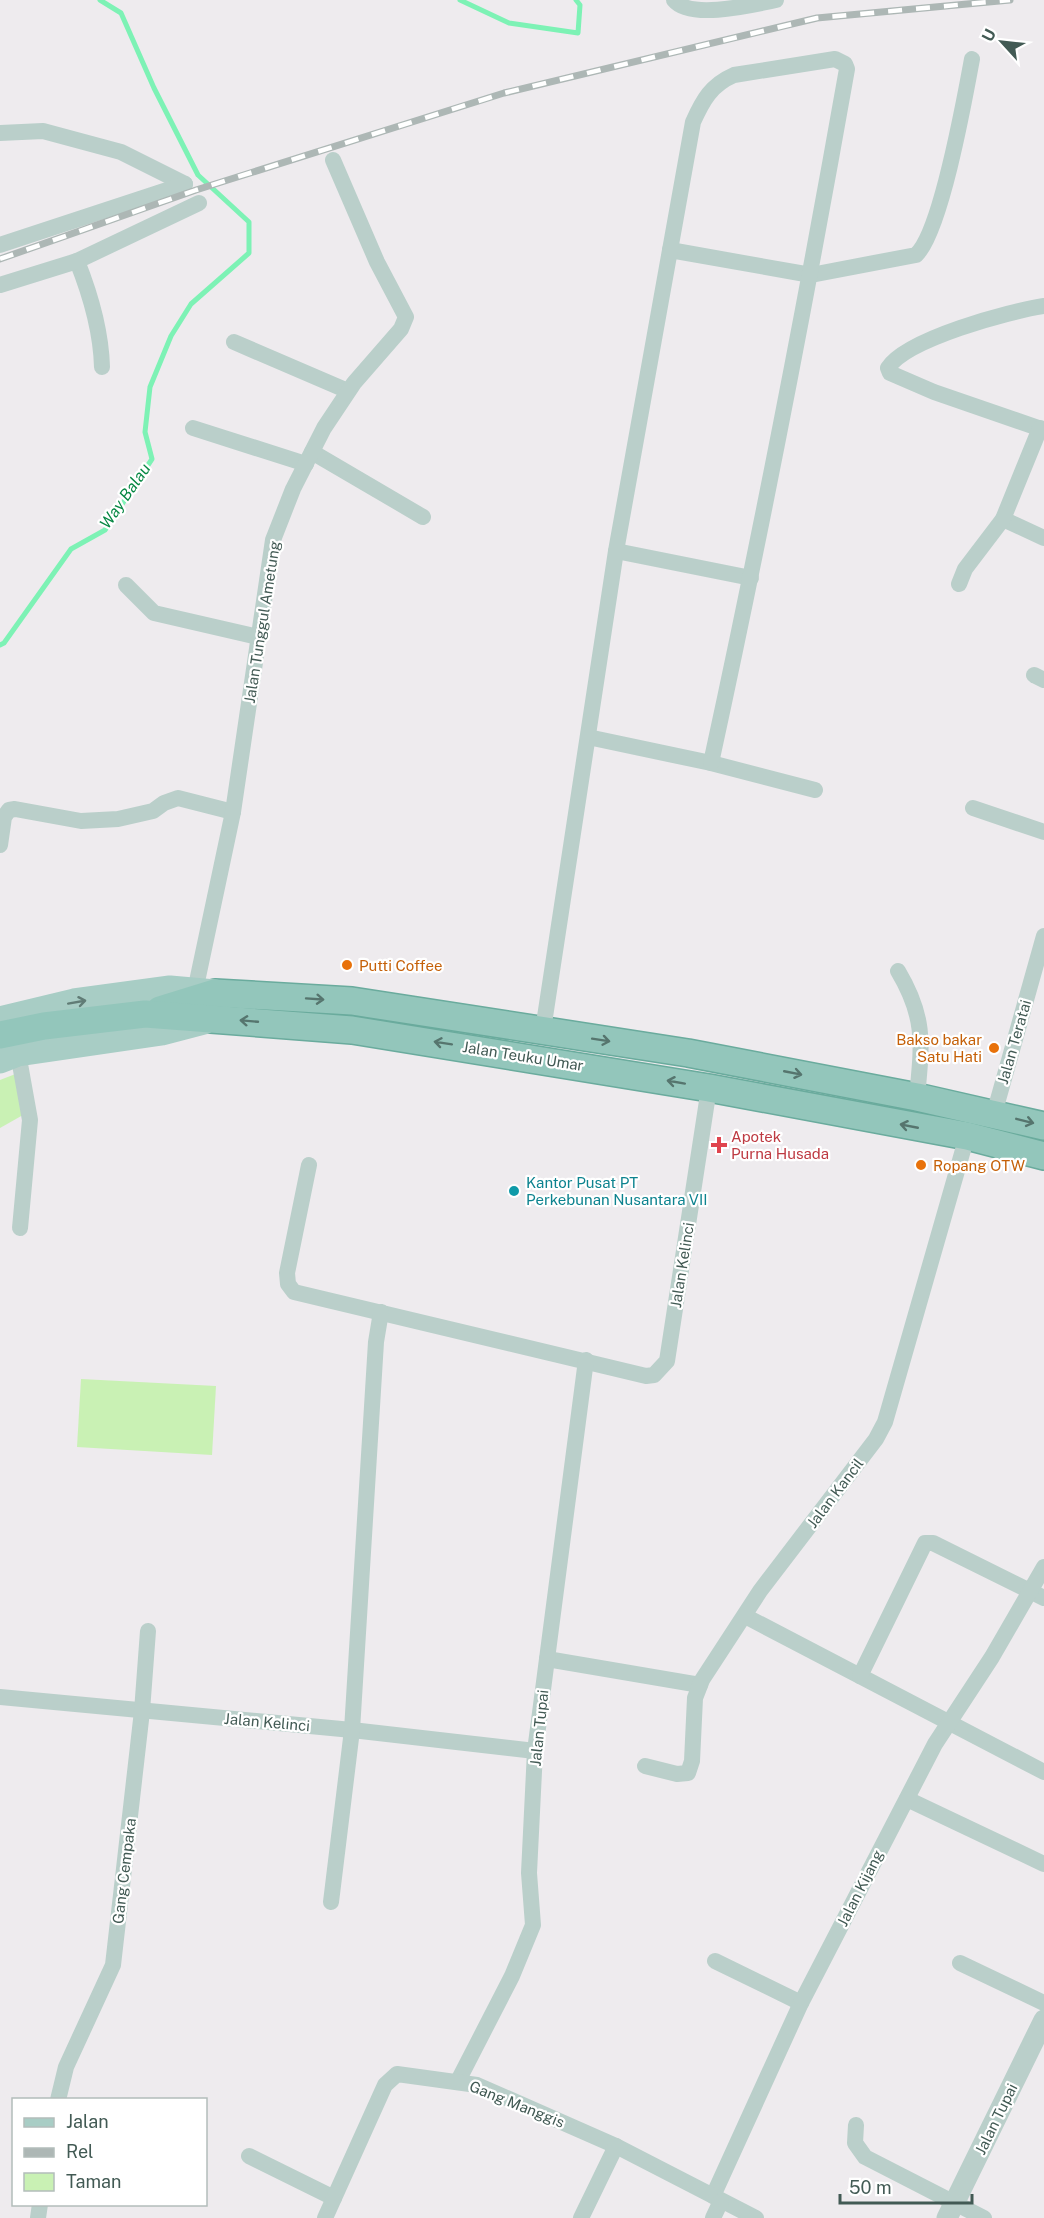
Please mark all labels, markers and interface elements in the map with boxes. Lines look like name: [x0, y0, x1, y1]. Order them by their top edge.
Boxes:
north arrow: [972, 12, 1032, 72]
text: U: [978, 26, 1000, 45]
water label: Way Balau: [96, 460, 154, 532]
street label: Jalan Tunggul Ametung: [241, 540, 283, 704]
place label: Putti Coffee: [359, 957, 442, 974]
marker: Putti Coffee: [340, 958, 354, 972]
one-way arrow: [304, 994, 324, 1005]
one-way arrow: [67, 996, 87, 1007]
street label: Jalan Teratai: [994, 998, 1034, 1086]
one-way arrow: [239, 1015, 259, 1026]
place label: Bakso bakar Satu Hati: [896, 1031, 982, 1065]
one-way arrow: [591, 1034, 611, 1045]
one-way arrow: [433, 1037, 453, 1048]
street label: Jalan Teuku Umar: [461, 1038, 585, 1074]
marker: Bakso bakar Satu Hati: [987, 1041, 1001, 1055]
one-way arrow: [783, 1068, 803, 1079]
one-way arrow: [667, 1076, 687, 1087]
one-way arrow: [1015, 1116, 1034, 1128]
one-way arrow: [900, 1120, 920, 1131]
place label: Apotek Purna Husada: [731, 1128, 829, 1162]
marker: Apotek Purna Husada: [712, 1138, 726, 1152]
place label: Ropang OTW: [933, 1157, 1025, 1174]
marker: Ropang OTW: [914, 1158, 928, 1172]
place label: Kantor Pusat PT Perkebunan Nusantara VII: [526, 1174, 707, 1208]
marker: Kantor Pusat PT Perkebunan Nusantara VII: [507, 1184, 521, 1198]
street label: Jalan Kelinci: [667, 1221, 697, 1309]
street label: Jalan Kancil: [803, 1455, 867, 1531]
street label: Jalan Tupai: [527, 1689, 551, 1767]
street label: Jalan Kelinci: [223, 1710, 311, 1734]
street label: Gang Cempaka: [109, 1817, 139, 1925]
street label: Jalan Kijang: [834, 1847, 886, 1929]
street label: Gang Manggis: [467, 2077, 567, 2131]
street label: Jalan Tupai: [972, 2081, 1020, 2157]
legend: [12, 2098, 207, 2206]
text: Jalan: [66, 2111, 109, 2132]
text: Rel: [66, 2141, 94, 2162]
scale bar: [840, 2167, 972, 2205]
text: Taman: [66, 2171, 121, 2192]
text: 50 m: [849, 2177, 892, 2198]

